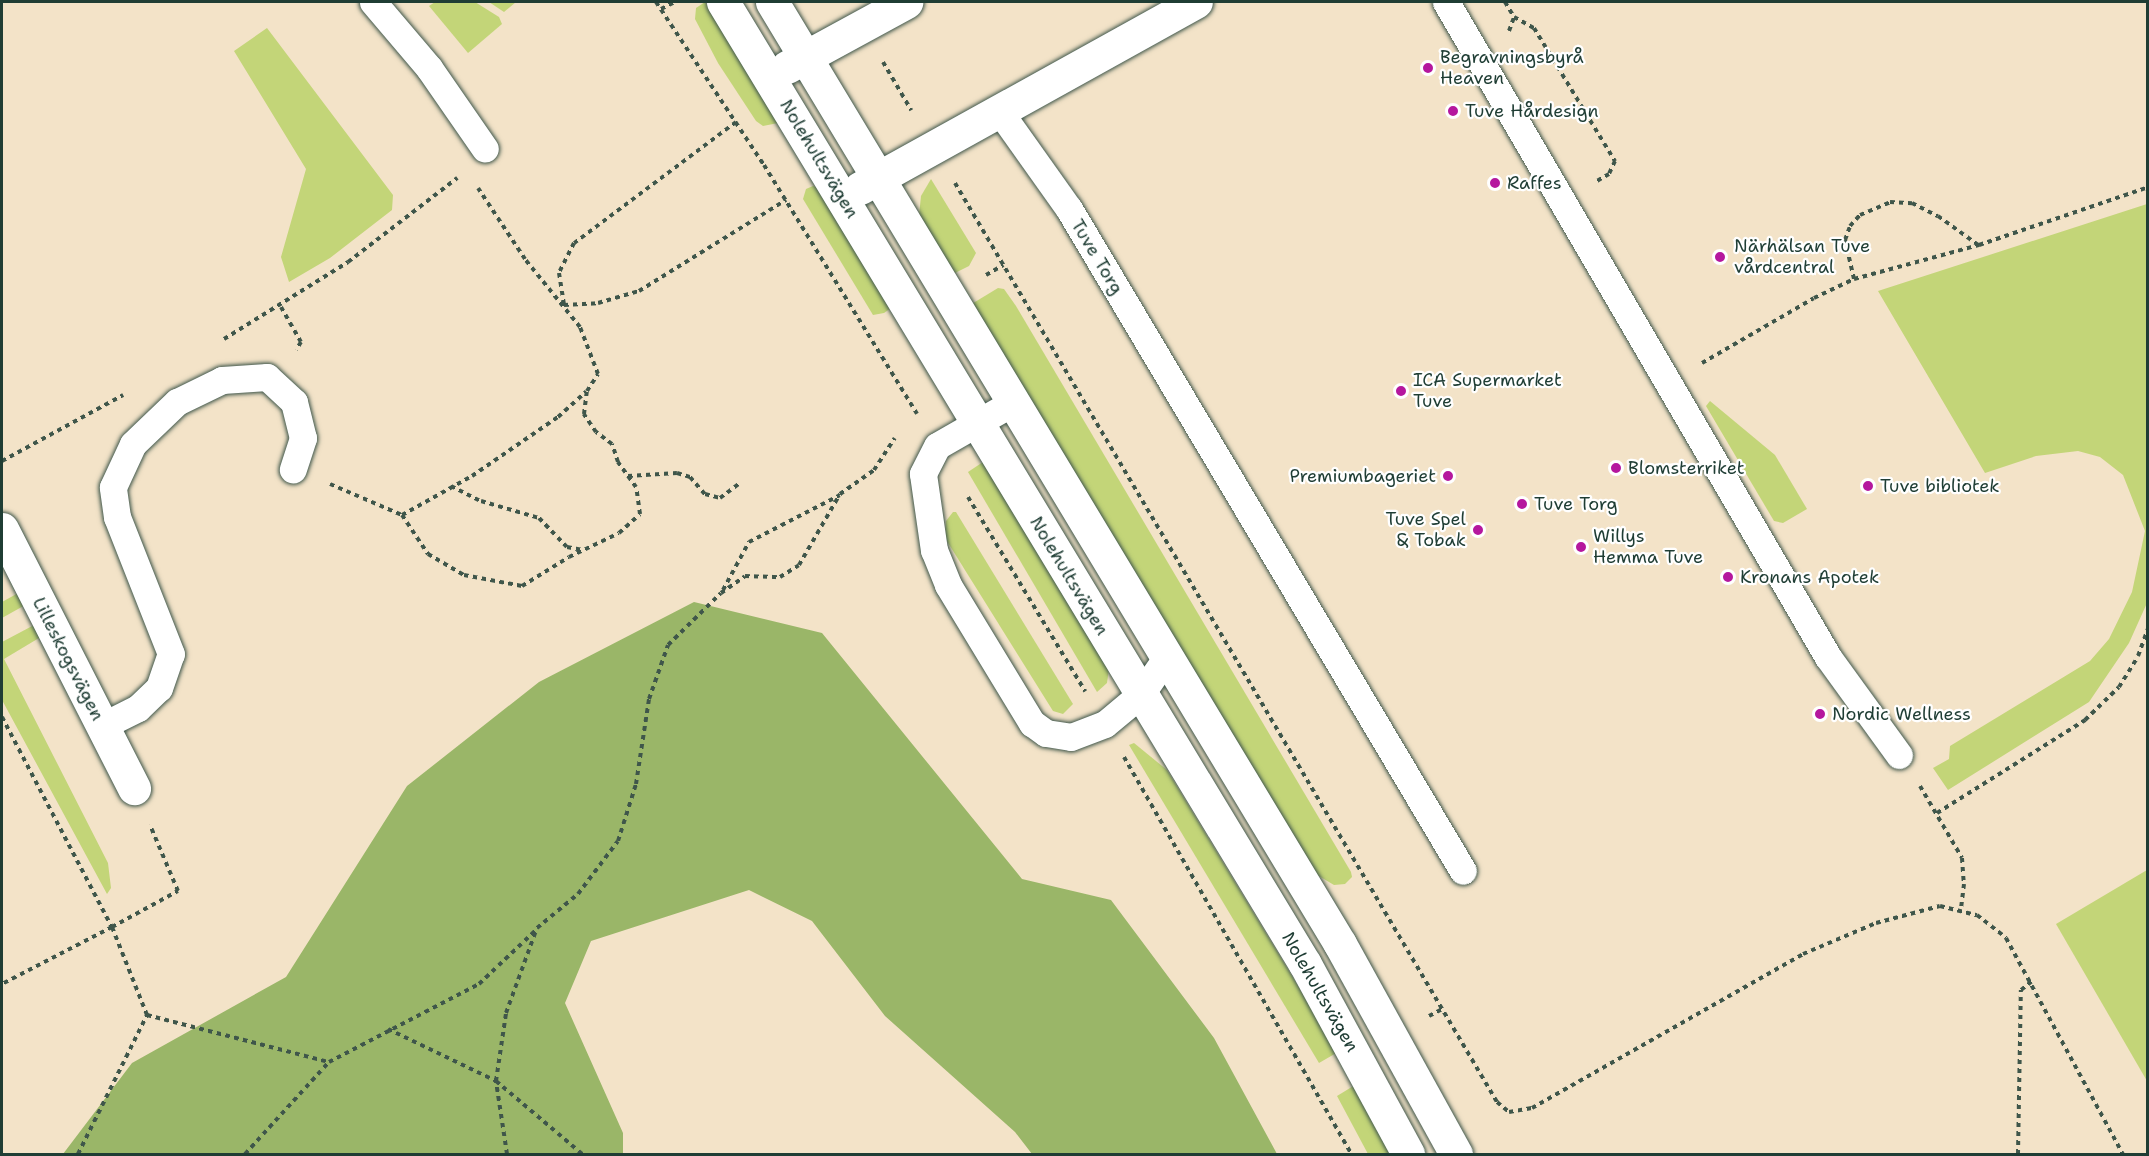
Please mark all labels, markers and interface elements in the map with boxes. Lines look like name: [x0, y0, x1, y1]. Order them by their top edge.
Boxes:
place label: Begravningsbyrå Heaven: [1440, 47, 1584, 90]
marker: Begravningsbyrå Heaven: [1421, 61, 1435, 75]
street label: Nolehultsvägen: [775, 96, 863, 222]
place label: Tuve Hårdesign: [1465, 100, 1598, 122]
marker: Tuve Hårdesign: [1446, 104, 1460, 118]
place label: Raffes: [1507, 172, 1562, 194]
marker: Raffes: [1488, 176, 1502, 190]
street label: Tuve Torg: [1066, 216, 1128, 298]
place label: Närhälsan Tuve vårdcentral: [1734, 236, 1870, 278]
marker: Närhälsan Tuve vårdcentral: [1711, 248, 1729, 266]
place label: ICA Supermarket Tuve: [1413, 370, 1562, 412]
marker: ICA Supermarket Tuve: [1394, 384, 1408, 398]
place label: Blomsterriket: [1628, 457, 1745, 479]
marker: Blomsterriket: [1609, 461, 1623, 475]
place label: Premiumbageriet: [1289, 465, 1436, 487]
marker: Premiumbageriet: [1441, 469, 1455, 483]
place label: Tuve bibliotek: [1880, 475, 2000, 497]
marker: Tuve bibliotek: [1861, 479, 1875, 493]
place label: Tuve Torg: [1534, 493, 1618, 515]
marker: Tuve Torg: [1515, 497, 1529, 511]
place label: Tuve Spel & Tobak: [1386, 509, 1466, 552]
street label: Nolehultsvägen: [1025, 513, 1113, 639]
marker: Tuve Spel & Tobak: [1471, 523, 1485, 537]
place label: Willys Hemma Tuve: [1593, 526, 1703, 568]
marker: Willys Hemma Tuve: [1574, 540, 1588, 554]
place label: Kronans Apotek: [1740, 566, 1879, 588]
marker: Kronans Apotek: [1721, 570, 1735, 584]
street label: Lilleskogsvägen: [28, 594, 108, 724]
place label: Nordic Wellness: [1832, 703, 1971, 725]
marker: Nordic Wellness: [1813, 707, 1827, 721]
street label: Nolehultsvägen: [1277, 928, 1363, 1056]

